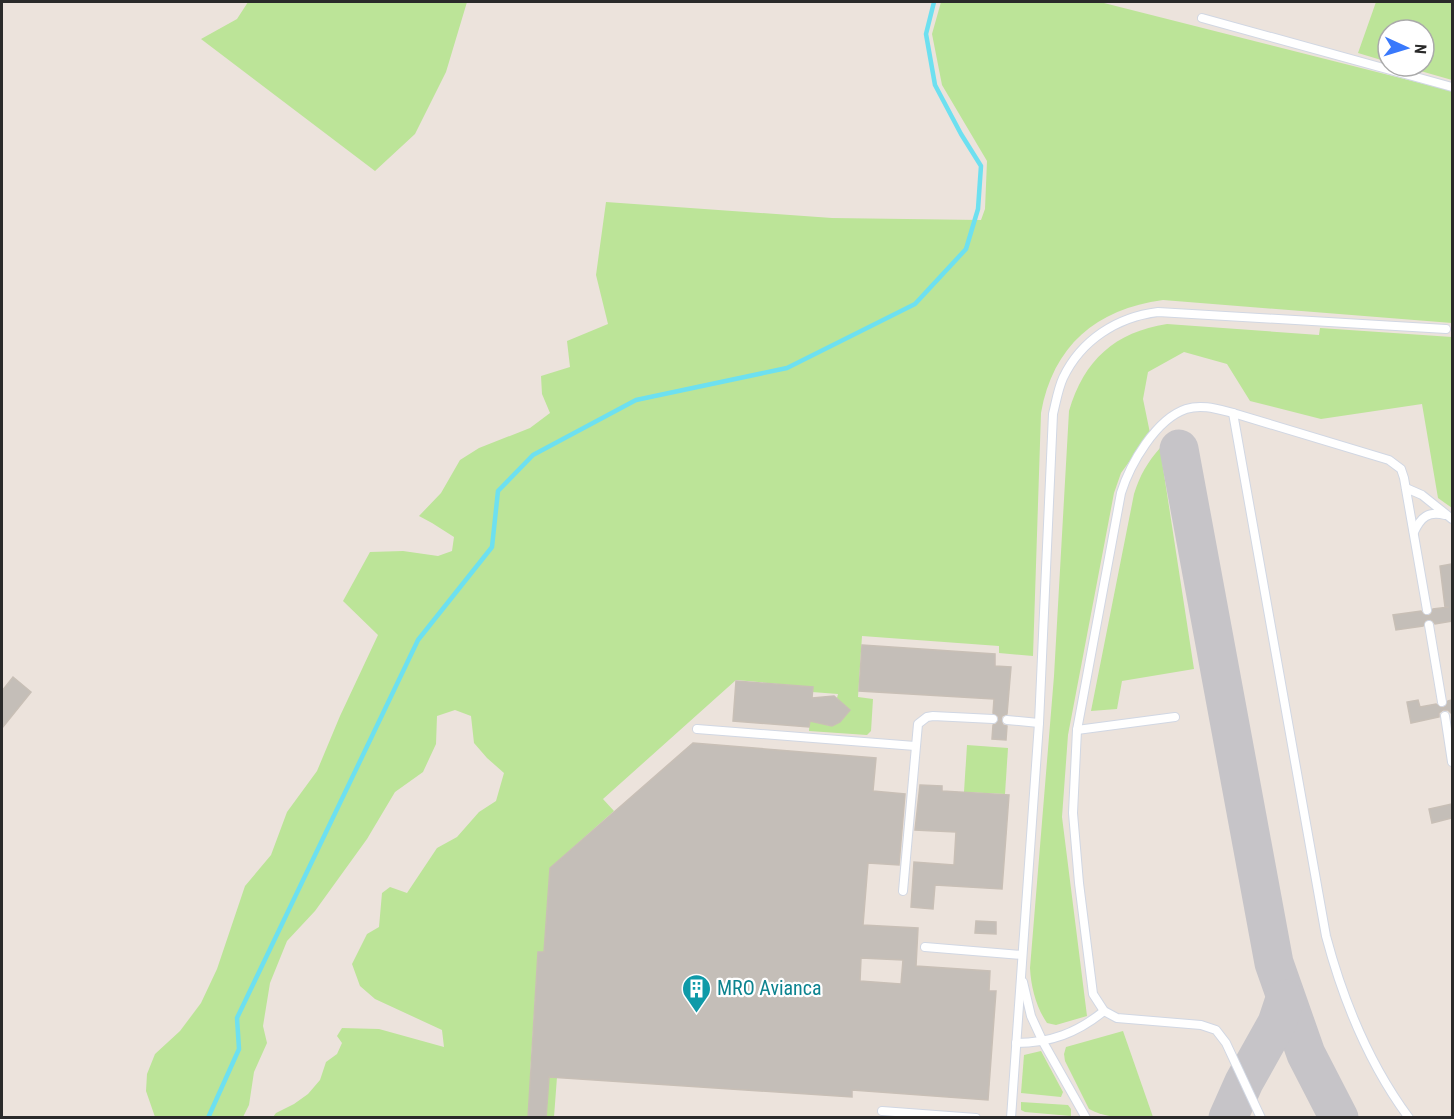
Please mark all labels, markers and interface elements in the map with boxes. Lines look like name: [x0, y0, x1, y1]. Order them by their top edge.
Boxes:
north arrow: [1376, 18, 1436, 78]
text: N: [1411, 43, 1430, 55]
building icon: MRO Avianca: [680, 972, 712, 1014]
place label: MRO Avianca: [717, 976, 822, 1000]

